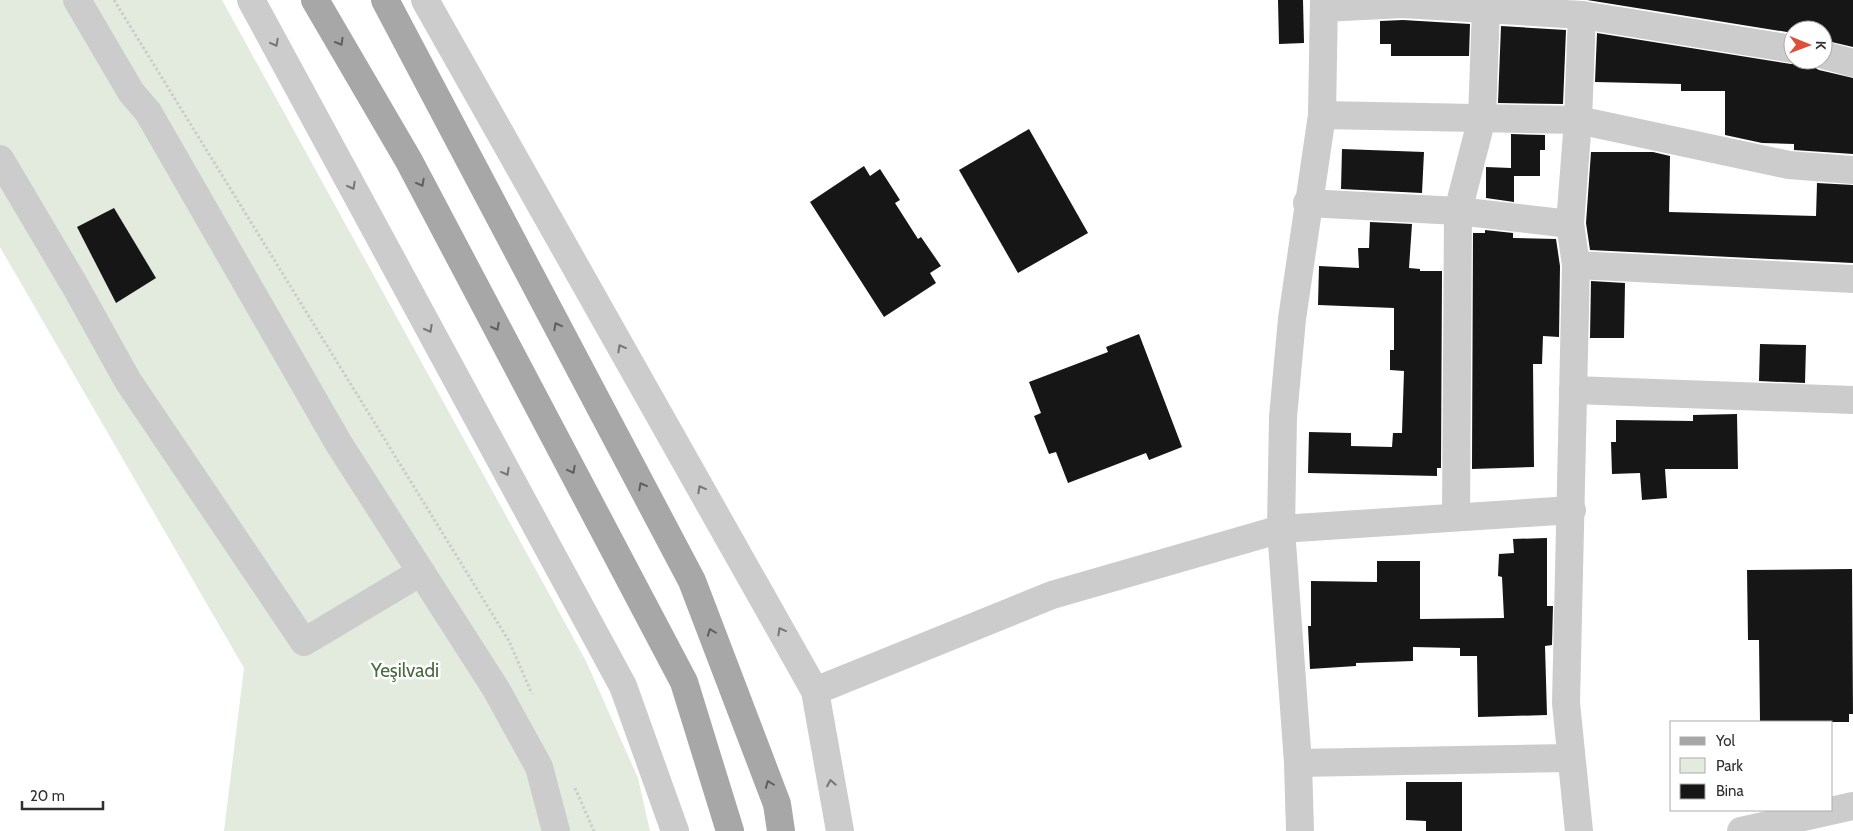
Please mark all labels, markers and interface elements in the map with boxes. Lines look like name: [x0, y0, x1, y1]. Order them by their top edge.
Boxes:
north arrow: [1783, 20, 1833, 70]
one-way arrow: [333, 37, 343, 46]
one-way arrow: [268, 38, 278, 47]
text: K: [1812, 41, 1830, 50]
one-way arrow: [414, 178, 424, 187]
one-way arrow: [346, 181, 356, 190]
one-way arrow: [490, 321, 500, 330]
one-way arrow: [554, 323, 564, 332]
one-way arrow: [423, 324, 433, 333]
one-way arrow: [618, 344, 628, 353]
one-way arrow: [566, 465, 576, 474]
one-way arrow: [500, 467, 510, 476]
one-way arrow: [638, 482, 648, 491]
one-way arrow: [697, 486, 707, 495]
one-way arrow: [777, 627, 787, 636]
one-way arrow: [707, 628, 717, 637]
park label: Yeşilvadi: [370, 659, 439, 682]
legend: [1670, 721, 1833, 811]
text: Yol: [1715, 732, 1735, 750]
text: Park: [1716, 757, 1743, 775]
scale bar: [22, 778, 104, 810]
one-way arrow: [827, 779, 837, 787]
one-way arrow: [765, 780, 775, 789]
text: Bina: [1716, 782, 1744, 800]
text: 20 m: [30, 787, 65, 805]

